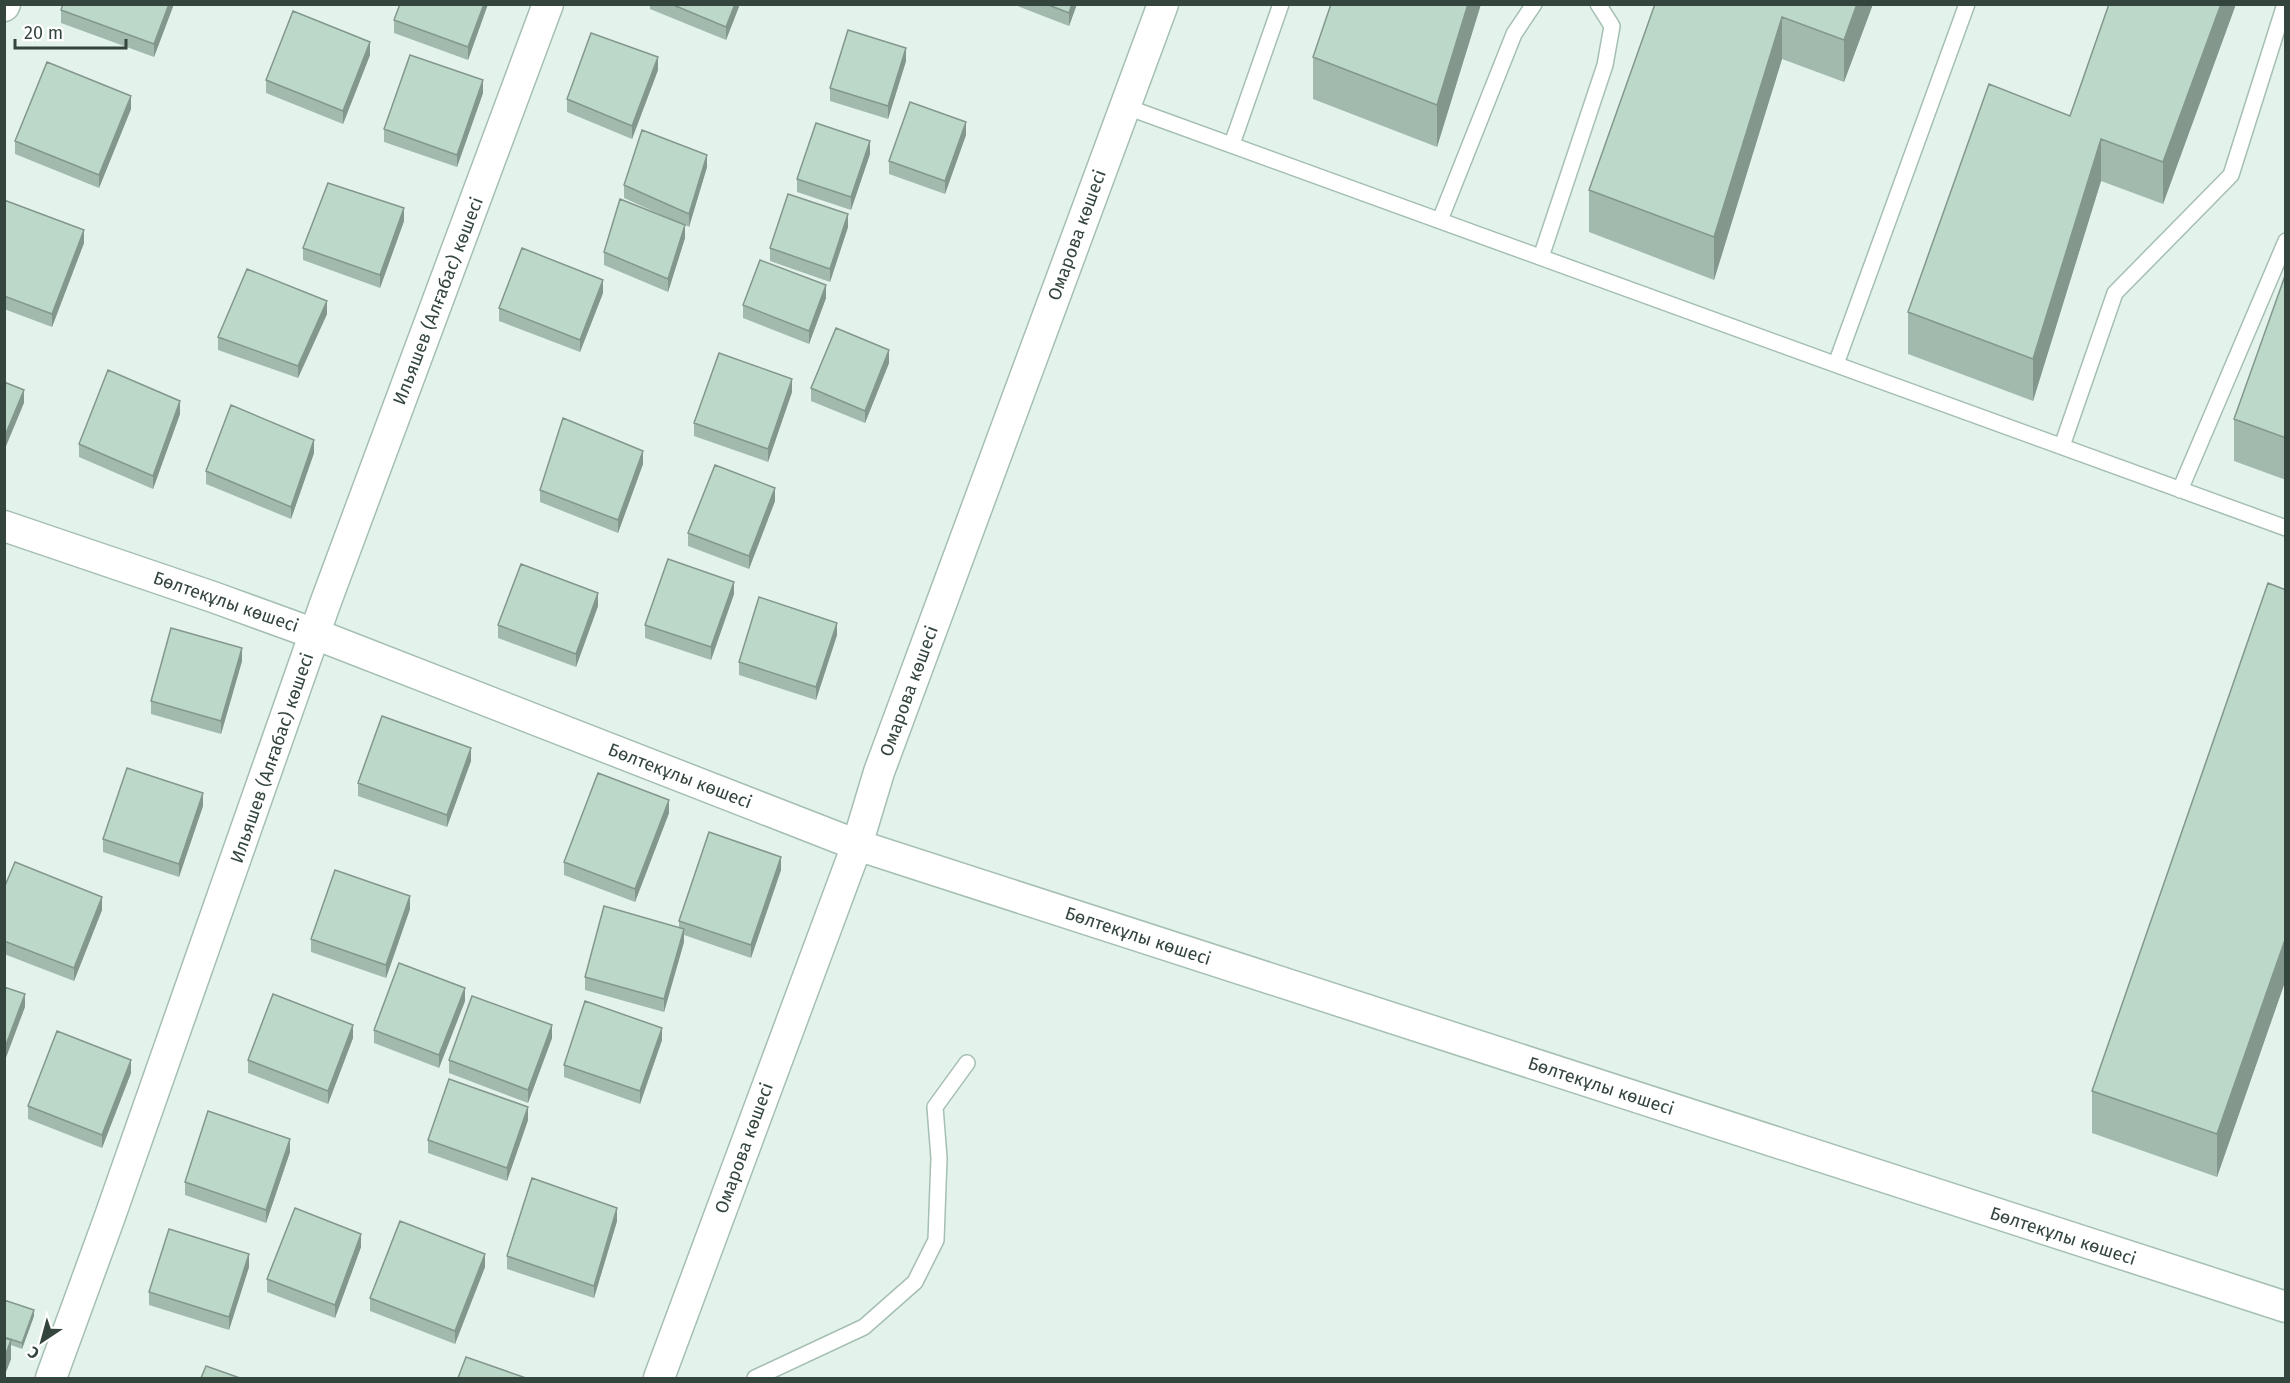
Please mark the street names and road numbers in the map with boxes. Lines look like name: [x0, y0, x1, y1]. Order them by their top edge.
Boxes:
street label: Омарова көшесі: [1043, 167, 1111, 303]
street label: Ильяшев (Алғабас) көшесі: [388, 194, 488, 408]
street label: Бөлтекұлы көшесі: [150, 567, 302, 637]
street label: Омарова көшесі: [875, 623, 943, 759]
street label: Ильяшев (Алғабас) көшесі: [226, 650, 318, 866]
street label: Бөлтекұлы көшесі: [605, 738, 755, 814]
street label: Бөлтекұлы көшесі: [1062, 902, 1214, 970]
street label: Бөлтекұлы көшесі: [1525, 1052, 1677, 1120]
street label: Омарова көшесі: [710, 1080, 778, 1216]
street label: Бөлтекұлы көшесі: [1987, 1202, 2139, 1270]

